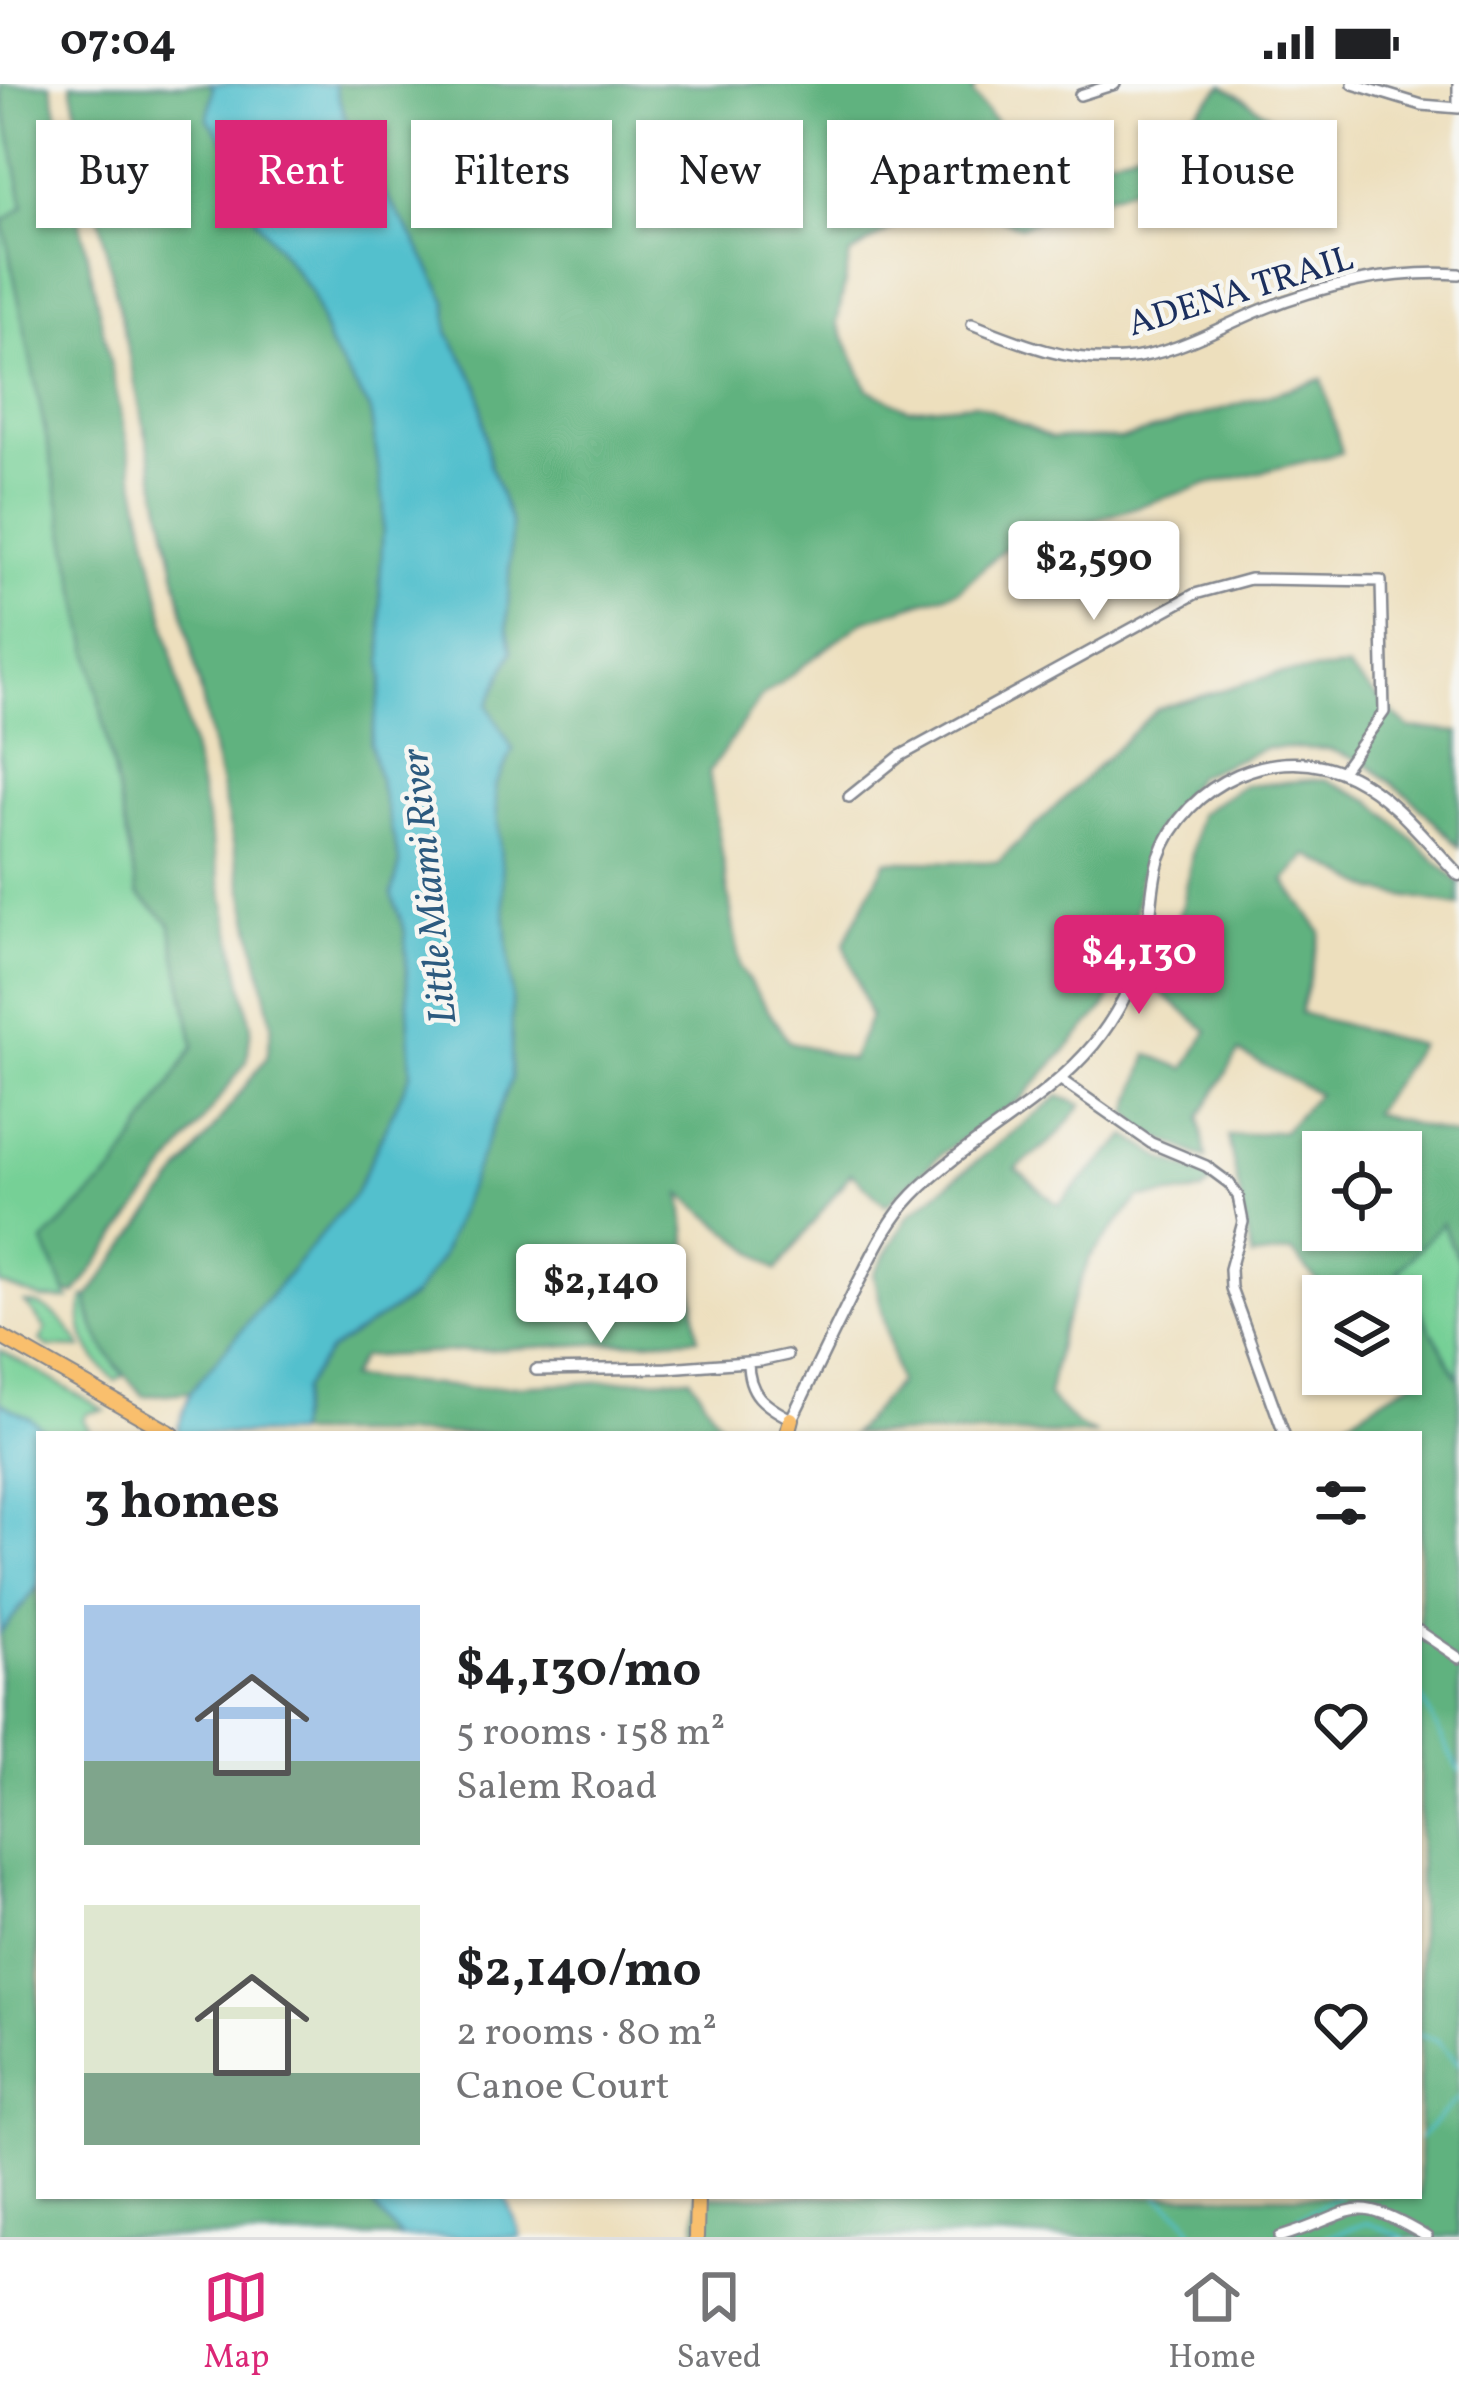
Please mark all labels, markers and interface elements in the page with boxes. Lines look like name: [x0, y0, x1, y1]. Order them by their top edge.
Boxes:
text: 07:04: [60, 11, 176, 74]
chip: Buy: [36, 120, 191, 228]
chip: Rent: [215, 120, 387, 228]
chip: Filters: [411, 120, 612, 228]
chip: New: [636, 120, 803, 228]
chip: Apartment: [827, 120, 1114, 228]
chip: House: [1138, 120, 1337, 228]
street label: ADENA TRAIL: [1122, 235, 1360, 351]
pin: $2,590: [996, 521, 1192, 623]
text: $2,590: [1035, 533, 1153, 587]
water label: Little Miami River: [390, 745, 472, 1027]
pin: $4,130: [1041, 915, 1237, 1017]
text: $4,130: [1081, 927, 1197, 981]
map controls: [1302, 1131, 1422, 1395]
button: locate: [1302, 1131, 1422, 1251]
pin: $2,140: [503, 1244, 699, 1346]
text: $2,140: [543, 1256, 659, 1310]
button: layers: [1302, 1275, 1422, 1395]
text: 3 homes: [84, 1468, 280, 1539]
icon: filters: [1308, 1470, 1374, 1536]
text: $4,130/mo: [456, 1636, 701, 1707]
icon: home: [180, 1653, 324, 1797]
icon: heart: [1308, 1692, 1374, 1758]
text: 5 rooms · 158 m²: [456, 1707, 725, 1761]
text: Salem Road: [456, 1761, 657, 1815]
text: $2,140/mo: [456, 1936, 702, 2007]
icon: home: [180, 1953, 324, 2097]
icon: heart: [1308, 1992, 1374, 2058]
text: 2 rooms · 80 m²: [456, 2007, 717, 2061]
text: Canoe Court: [456, 2061, 669, 2115]
tab: Map: [203, 2264, 270, 2382]
tab: Saved: [676, 2264, 761, 2382]
tab: Home: [1168, 2264, 1256, 2382]

